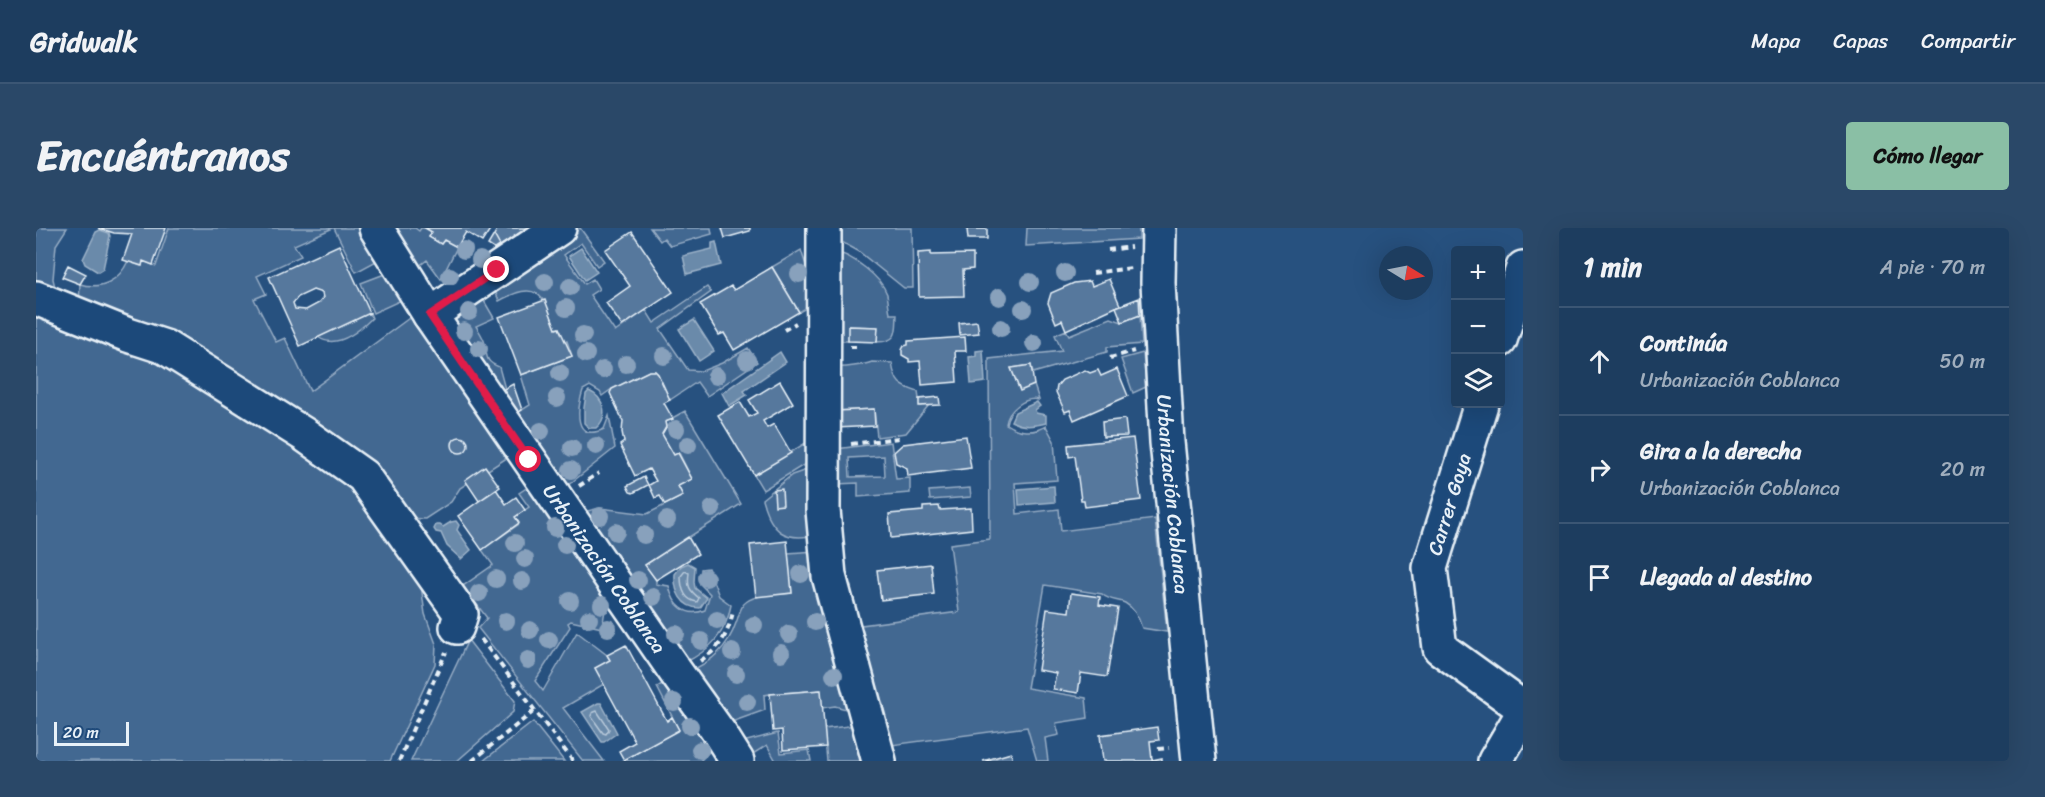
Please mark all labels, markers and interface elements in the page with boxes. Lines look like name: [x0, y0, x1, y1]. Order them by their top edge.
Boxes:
text: Gridwalk: [30, 17, 138, 66]
text: Mapa: [1751, 22, 1800, 60]
text: Capas: [1833, 22, 1888, 60]
text: Compartir: [1921, 22, 2015, 60]
text: Encuéntranos: [36, 119, 289, 193]
button: Cómo llegar: [1846, 122, 2009, 190]
text: 1 min: [1583, 244, 1642, 290]
north arrow: [1379, 246, 1433, 300]
map controls: [1451, 246, 1505, 408]
button: +: [1451, 246, 1505, 300]
text: A pie · 70 m: [1880, 250, 1985, 285]
route end: [483, 256, 509, 282]
button: −: [1451, 300, 1505, 354]
text: Continúa: [1640, 324, 1727, 363]
text: 50 m: [1940, 344, 1985, 379]
icon: ahead: [1583, 345, 1616, 378]
button: layers: [1451, 354, 1505, 408]
text: Urbanización Coblanca: [1640, 363, 1840, 398]
street label: Urbanización Coblanca: [1146, 394, 1199, 596]
text: Gira a la derecha: [1640, 432, 1801, 471]
route start: [515, 446, 541, 472]
street label: Carrer Goya: [1417, 449, 1482, 560]
text: 20 m: [1940, 452, 1985, 487]
icon: right: [1583, 453, 1616, 486]
text: Urbanización Coblanca: [1640, 471, 1840, 506]
street label: Urbanización Coblanca: [533, 477, 675, 661]
text: Llegada al destino: [1640, 558, 1812, 597]
icon: arrive: [1583, 561, 1616, 594]
text: 20 m: [63, 718, 99, 747]
scale bar: [54, 719, 129, 746]

